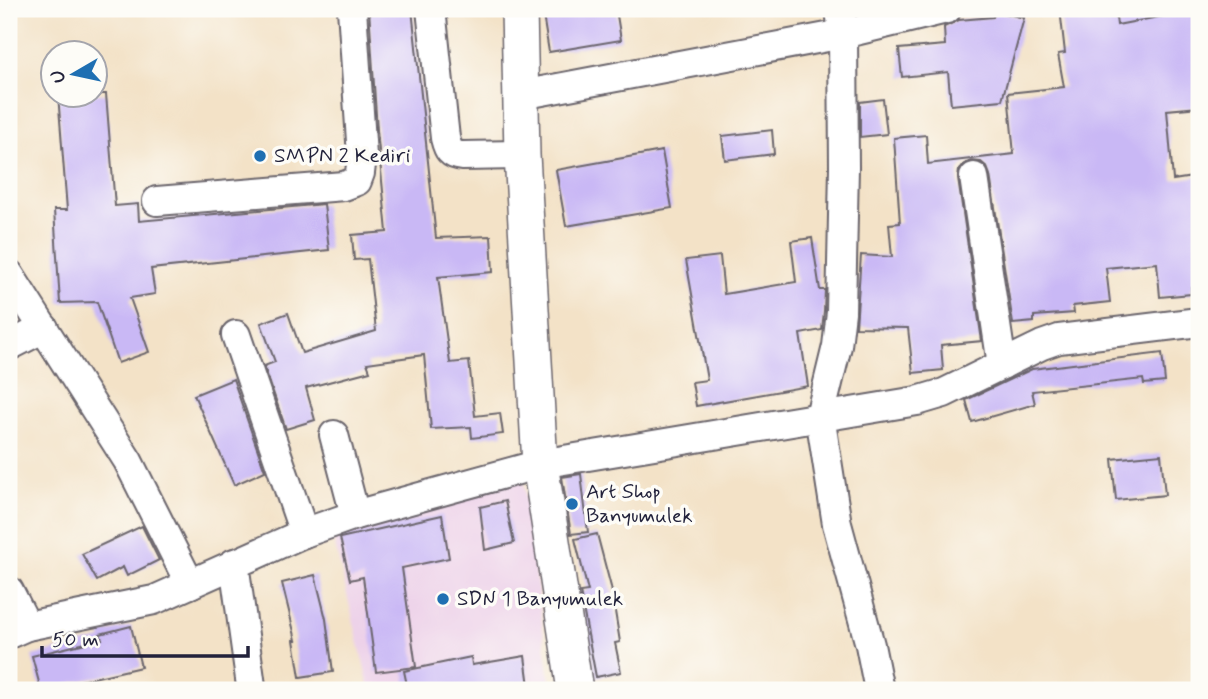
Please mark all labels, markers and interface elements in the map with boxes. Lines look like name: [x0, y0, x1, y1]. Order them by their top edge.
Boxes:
north arrow: [38, 38, 108, 108]
text: U: [45, 68, 72, 84]
place label: SMPN 2 Kediri: [274, 142, 410, 170]
marker: SMPN 2 Kediri: [252, 148, 268, 164]
place label: Art Shop Banyumulek: [586, 478, 693, 530]
marker: Art Shop Banyumulek: [564, 496, 580, 512]
place label: SDN 1 Banyumulek: [457, 585, 623, 613]
marker: SDN 1 Banyumulek: [435, 591, 451, 607]
scale bar: [42, 615, 248, 659]
text: 50 m: [52, 626, 99, 654]

